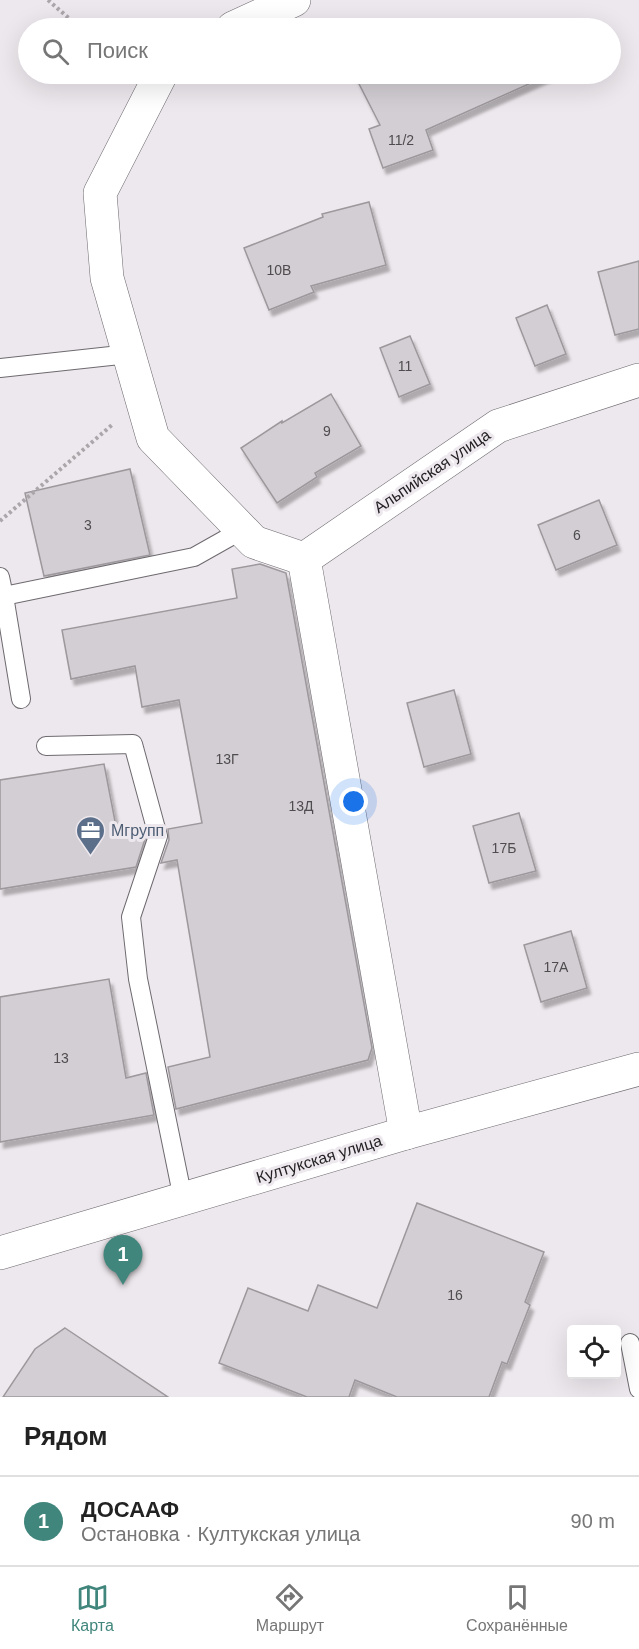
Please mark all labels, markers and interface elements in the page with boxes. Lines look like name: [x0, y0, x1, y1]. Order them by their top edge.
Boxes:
search box: [18, 18, 621, 84]
icon: search: [39, 35, 72, 68]
text: Поиск: [87, 38, 148, 63]
house number: 11/2: [388, 132, 414, 148]
house number: 10В: [267, 262, 291, 278]
house number: 11: [398, 358, 412, 374]
house number: 9: [323, 423, 331, 439]
street label: Альпийская улица: [371, 426, 493, 516]
house number: 3: [84, 517, 92, 533]
house number: 6: [573, 527, 581, 543]
house number: 13Г: [215, 751, 239, 767]
your location: [339, 787, 368, 816]
house number: 13Д: [288, 798, 314, 814]
office icon: Мгрупп: [74, 814, 106, 856]
place label: Мгрупп: [111, 822, 164, 839]
house number: 17Б: [492, 840, 516, 856]
house number: 17А: [544, 959, 569, 975]
house number: 13: [53, 1050, 69, 1066]
street label: Култукская улица: [254, 1132, 384, 1186]
pin: 1: [104, 1236, 142, 1285]
house number: 16: [447, 1287, 463, 1303]
map controls: [567, 1325, 621, 1379]
button: locate: [567, 1325, 621, 1379]
text: Рядом: [24, 1421, 107, 1451]
text: ДОСААФ: [81, 1497, 179, 1522]
text: 1: [38, 1510, 49, 1532]
text: 90 m: [571, 1510, 615, 1532]
text: Остановка · Култукская улица: [81, 1523, 360, 1545]
tab: Карта: [71, 1581, 114, 1635]
tab: Маршрут: [256, 1581, 324, 1635]
tab: Сохранённые: [466, 1581, 568, 1635]

